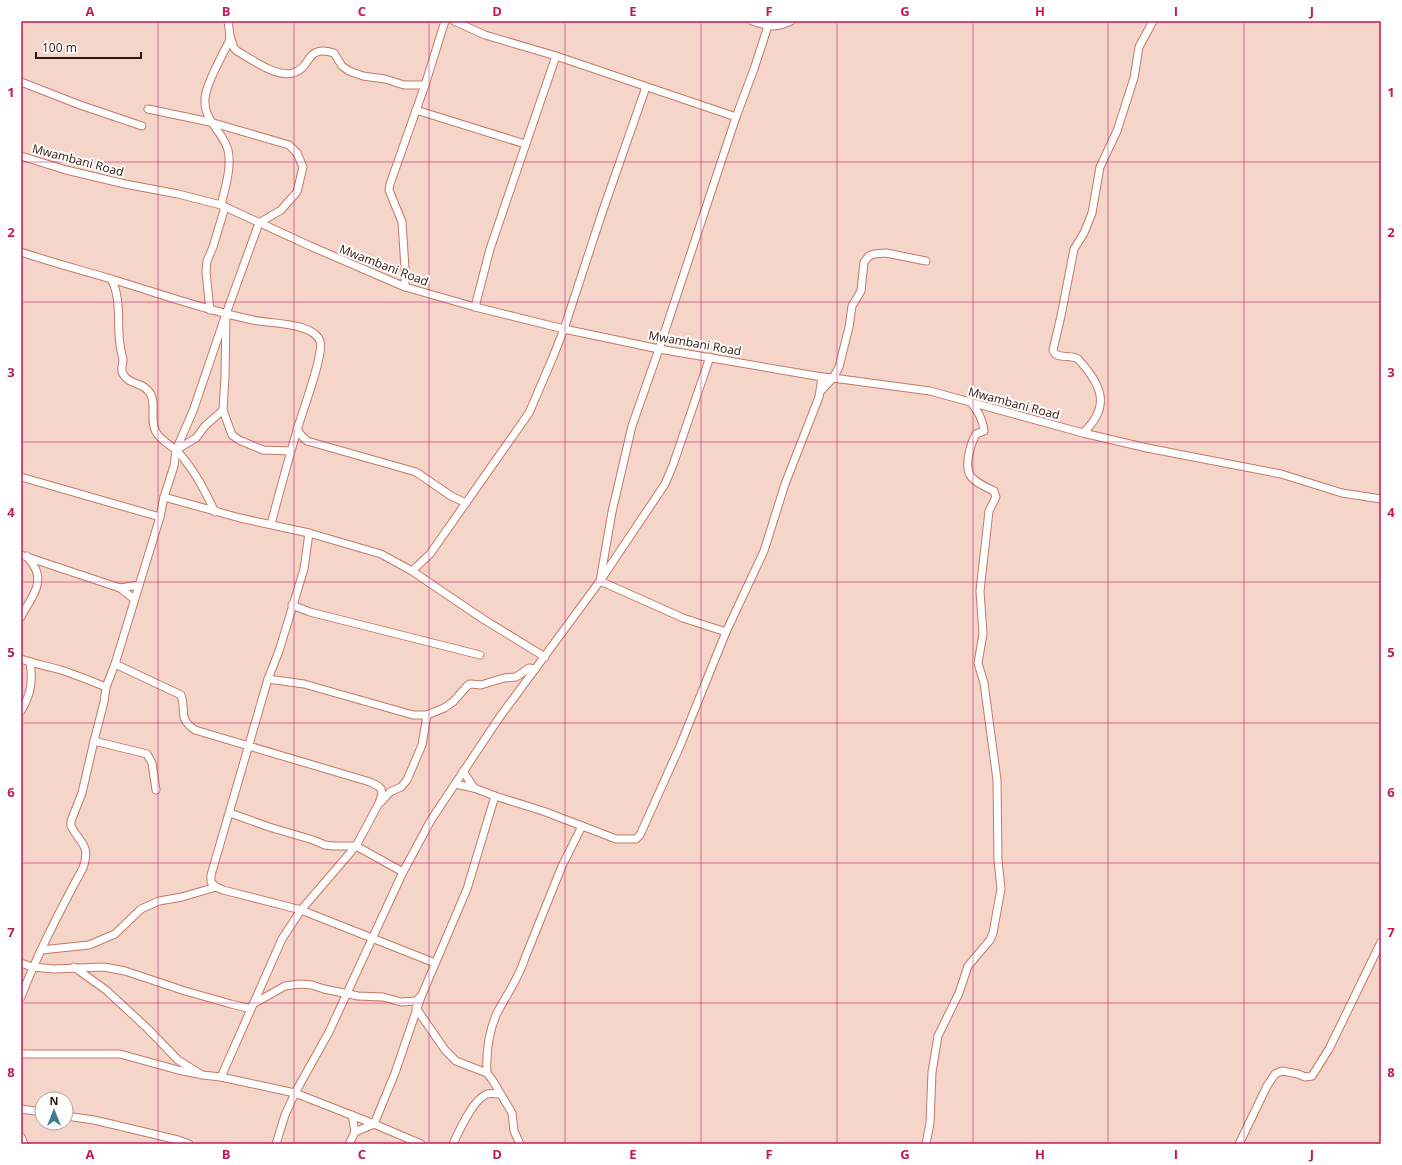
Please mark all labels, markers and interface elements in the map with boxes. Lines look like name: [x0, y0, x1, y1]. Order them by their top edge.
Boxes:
text: A: [86, 2, 95, 20]
text: B: [222, 2, 231, 20]
text: C: [358, 2, 366, 20]
text: D: [492, 2, 502, 20]
text: E: [629, 2, 637, 20]
text: F: [765, 2, 773, 20]
text: G: [900, 2, 910, 20]
text: H: [1035, 2, 1045, 20]
text: I: [1174, 2, 1178, 20]
text: J: [1309, 2, 1314, 20]
scale bar: [36, 34, 141, 60]
text: 100 m: [42, 39, 77, 56]
text: 1: [7, 83, 15, 101]
text: 1: [1387, 83, 1395, 101]
street label: Mwambani Road: [30, 140, 126, 180]
text: 2: [7, 223, 15, 241]
text: 2: [1387, 223, 1395, 241]
street label: Mwambani Road: [337, 240, 431, 290]
street label: Mwambani Road: [647, 326, 743, 360]
text: 3: [7, 363, 15, 381]
text: 3: [1387, 363, 1395, 381]
street label: Mwambani Road: [966, 383, 1062, 423]
text: 4: [7, 503, 15, 521]
text: 4: [1387, 503, 1395, 521]
text: 5: [7, 643, 15, 661]
text: 5: [1387, 643, 1395, 661]
text: 6: [7, 783, 15, 801]
text: 6: [1387, 783, 1395, 801]
text: 7: [7, 923, 15, 941]
text: 7: [1387, 923, 1395, 941]
text: 8: [7, 1063, 15, 1081]
text: 8: [1387, 1063, 1395, 1081]
north arrow: [34, 1091, 74, 1131]
text: N: [50, 1093, 58, 1108]
text: A: [86, 1145, 95, 1163]
text: B: [222, 1145, 231, 1163]
text: C: [358, 1145, 366, 1163]
text: D: [492, 1145, 502, 1163]
text: E: [629, 1145, 637, 1163]
text: F: [765, 1145, 773, 1163]
text: G: [900, 1145, 910, 1163]
text: H: [1035, 1145, 1045, 1163]
text: I: [1174, 1145, 1178, 1163]
text: J: [1309, 1145, 1314, 1163]

